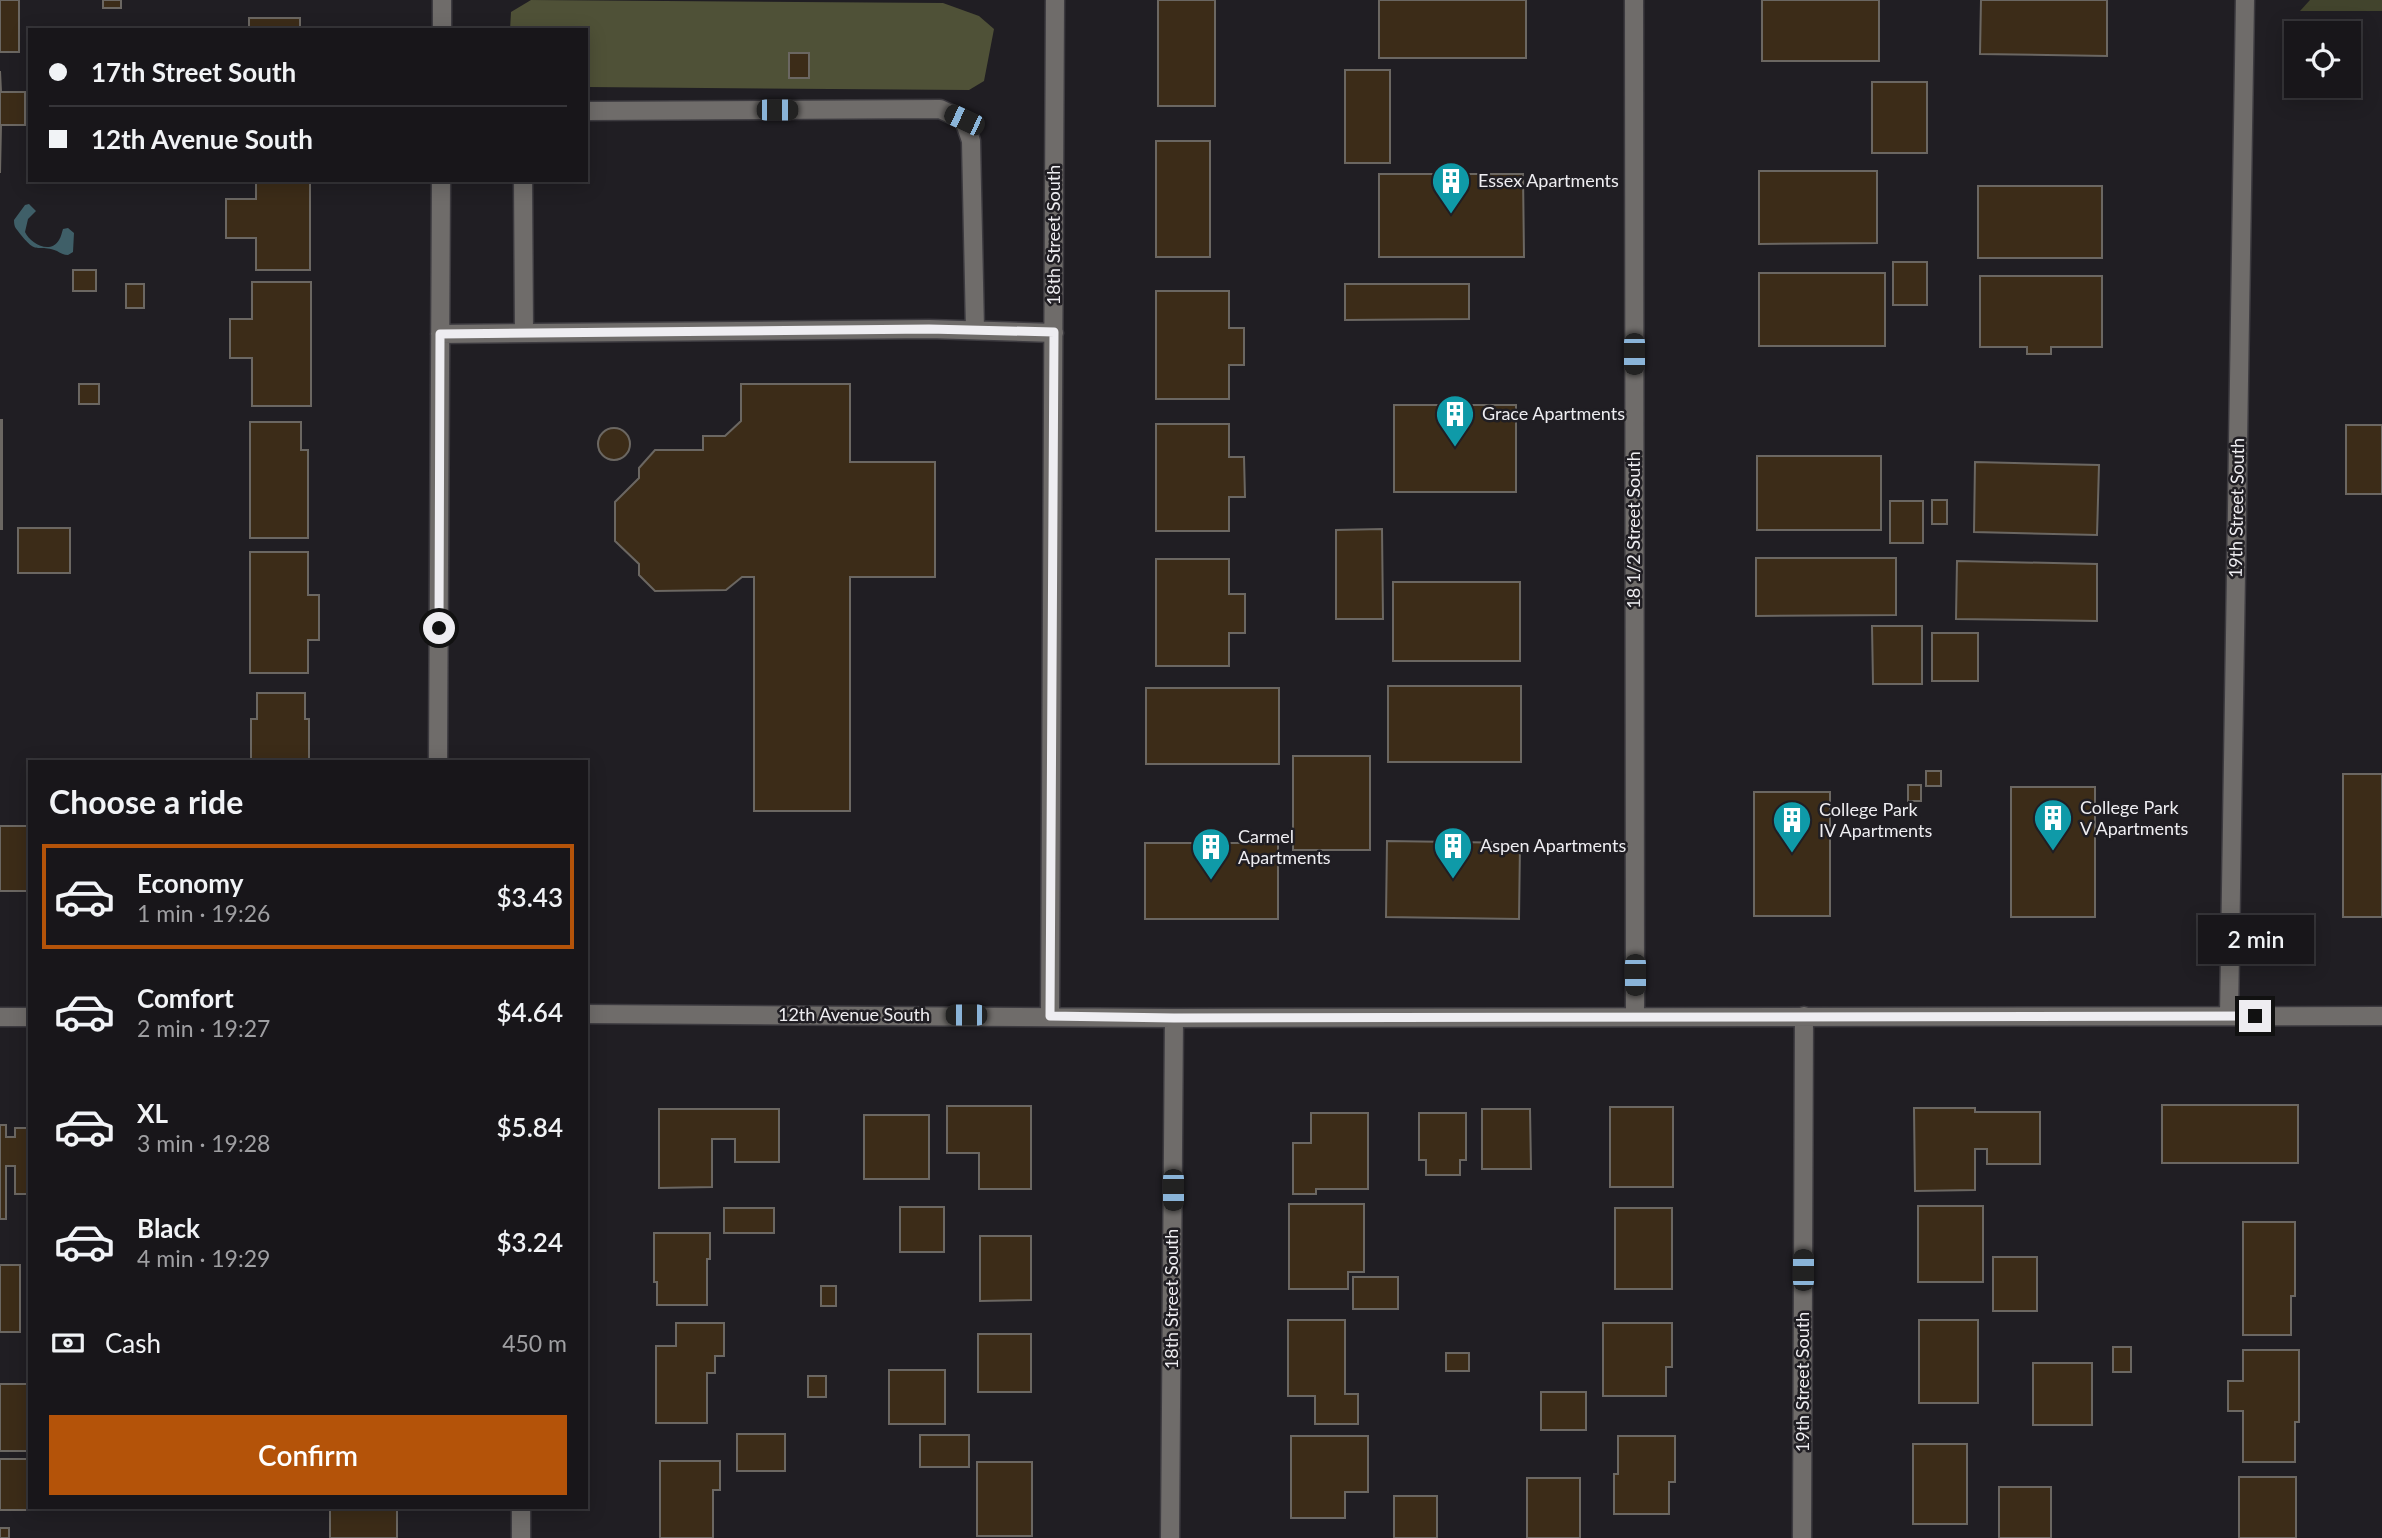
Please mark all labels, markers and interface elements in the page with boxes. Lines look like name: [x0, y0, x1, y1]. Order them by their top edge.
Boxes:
map controls: [2284, 21, 2361, 98]
button: locate: [2284, 21, 2361, 98]
text: 17th Street South: [91, 56, 296, 88]
car: [757, 100, 799, 121]
car: [941, 102, 988, 138]
text: 12th Avenue South: [91, 123, 313, 155]
building icon: Essex Apartments: [1430, 160, 1472, 215]
street label: 18th Street South: [1042, 165, 1064, 305]
place label: Essex Apartments: [1478, 169, 1619, 191]
car: [1624, 333, 1645, 375]
building icon: Grace Apartments: [1434, 393, 1476, 448]
place label: Grace Apartments: [1482, 402, 1625, 424]
street label: 19th Street South: [2224, 438, 2248, 578]
street label: 18 1/2 Street South: [1622, 451, 1644, 609]
route start: [423, 612, 455, 644]
text: Choose a ride: [49, 782, 243, 821]
place label: College Park V Apartments: [2080, 796, 2188, 839]
building icon: College Park V Apartments: [2032, 797, 2074, 852]
place label: College Park IV Apartments: [1819, 798, 1932, 841]
building icon: College Park IV Apartments: [1771, 799, 1813, 854]
place label: Carmel Apartments: [1238, 825, 1331, 868]
building icon: Aspen Apartments: [1432, 825, 1474, 880]
building icon: Carmel Apartments: [1190, 826, 1232, 881]
place label: Aspen Apartments: [1480, 834, 1626, 856]
icon: car: [53, 865, 116, 928]
text: Economy: [137, 867, 243, 899]
text: $3.43: [497, 881, 563, 913]
text: 1 min · 19:26: [137, 899, 270, 927]
callout: 2 min: [2197, 914, 2313, 964]
text: 2 min: [2228, 925, 2284, 953]
car: [1625, 954, 1646, 996]
icon: car: [53, 980, 116, 1043]
text: Comfort: [137, 982, 234, 1014]
text: $4.64: [497, 996, 563, 1028]
route end: [2239, 1000, 2271, 1032]
street label: 12th Avenue South: [778, 1003, 930, 1025]
car: [946, 1005, 988, 1026]
text: 2 min · 19:27: [137, 1014, 270, 1042]
icon: car: [53, 1095, 116, 1158]
text: XL: [137, 1097, 168, 1129]
text: $5.84: [497, 1111, 563, 1143]
text: 3 min · 19:28: [137, 1129, 270, 1157]
car: [1163, 1169, 1184, 1211]
icon: car: [53, 1210, 116, 1273]
text: Black: [137, 1212, 200, 1244]
text: $3.24: [497, 1226, 563, 1258]
street label: 18th Street South: [1160, 1229, 1182, 1369]
text: 4 min · 19:29: [137, 1244, 270, 1272]
car: [1793, 1249, 1814, 1291]
street label: 19th Street South: [1791, 1312, 1813, 1452]
icon: cash: [49, 1324, 87, 1362]
text: Cash: [105, 1327, 161, 1359]
text: 450 m: [502, 1329, 567, 1357]
button: Confirm: [49, 1415, 567, 1495]

